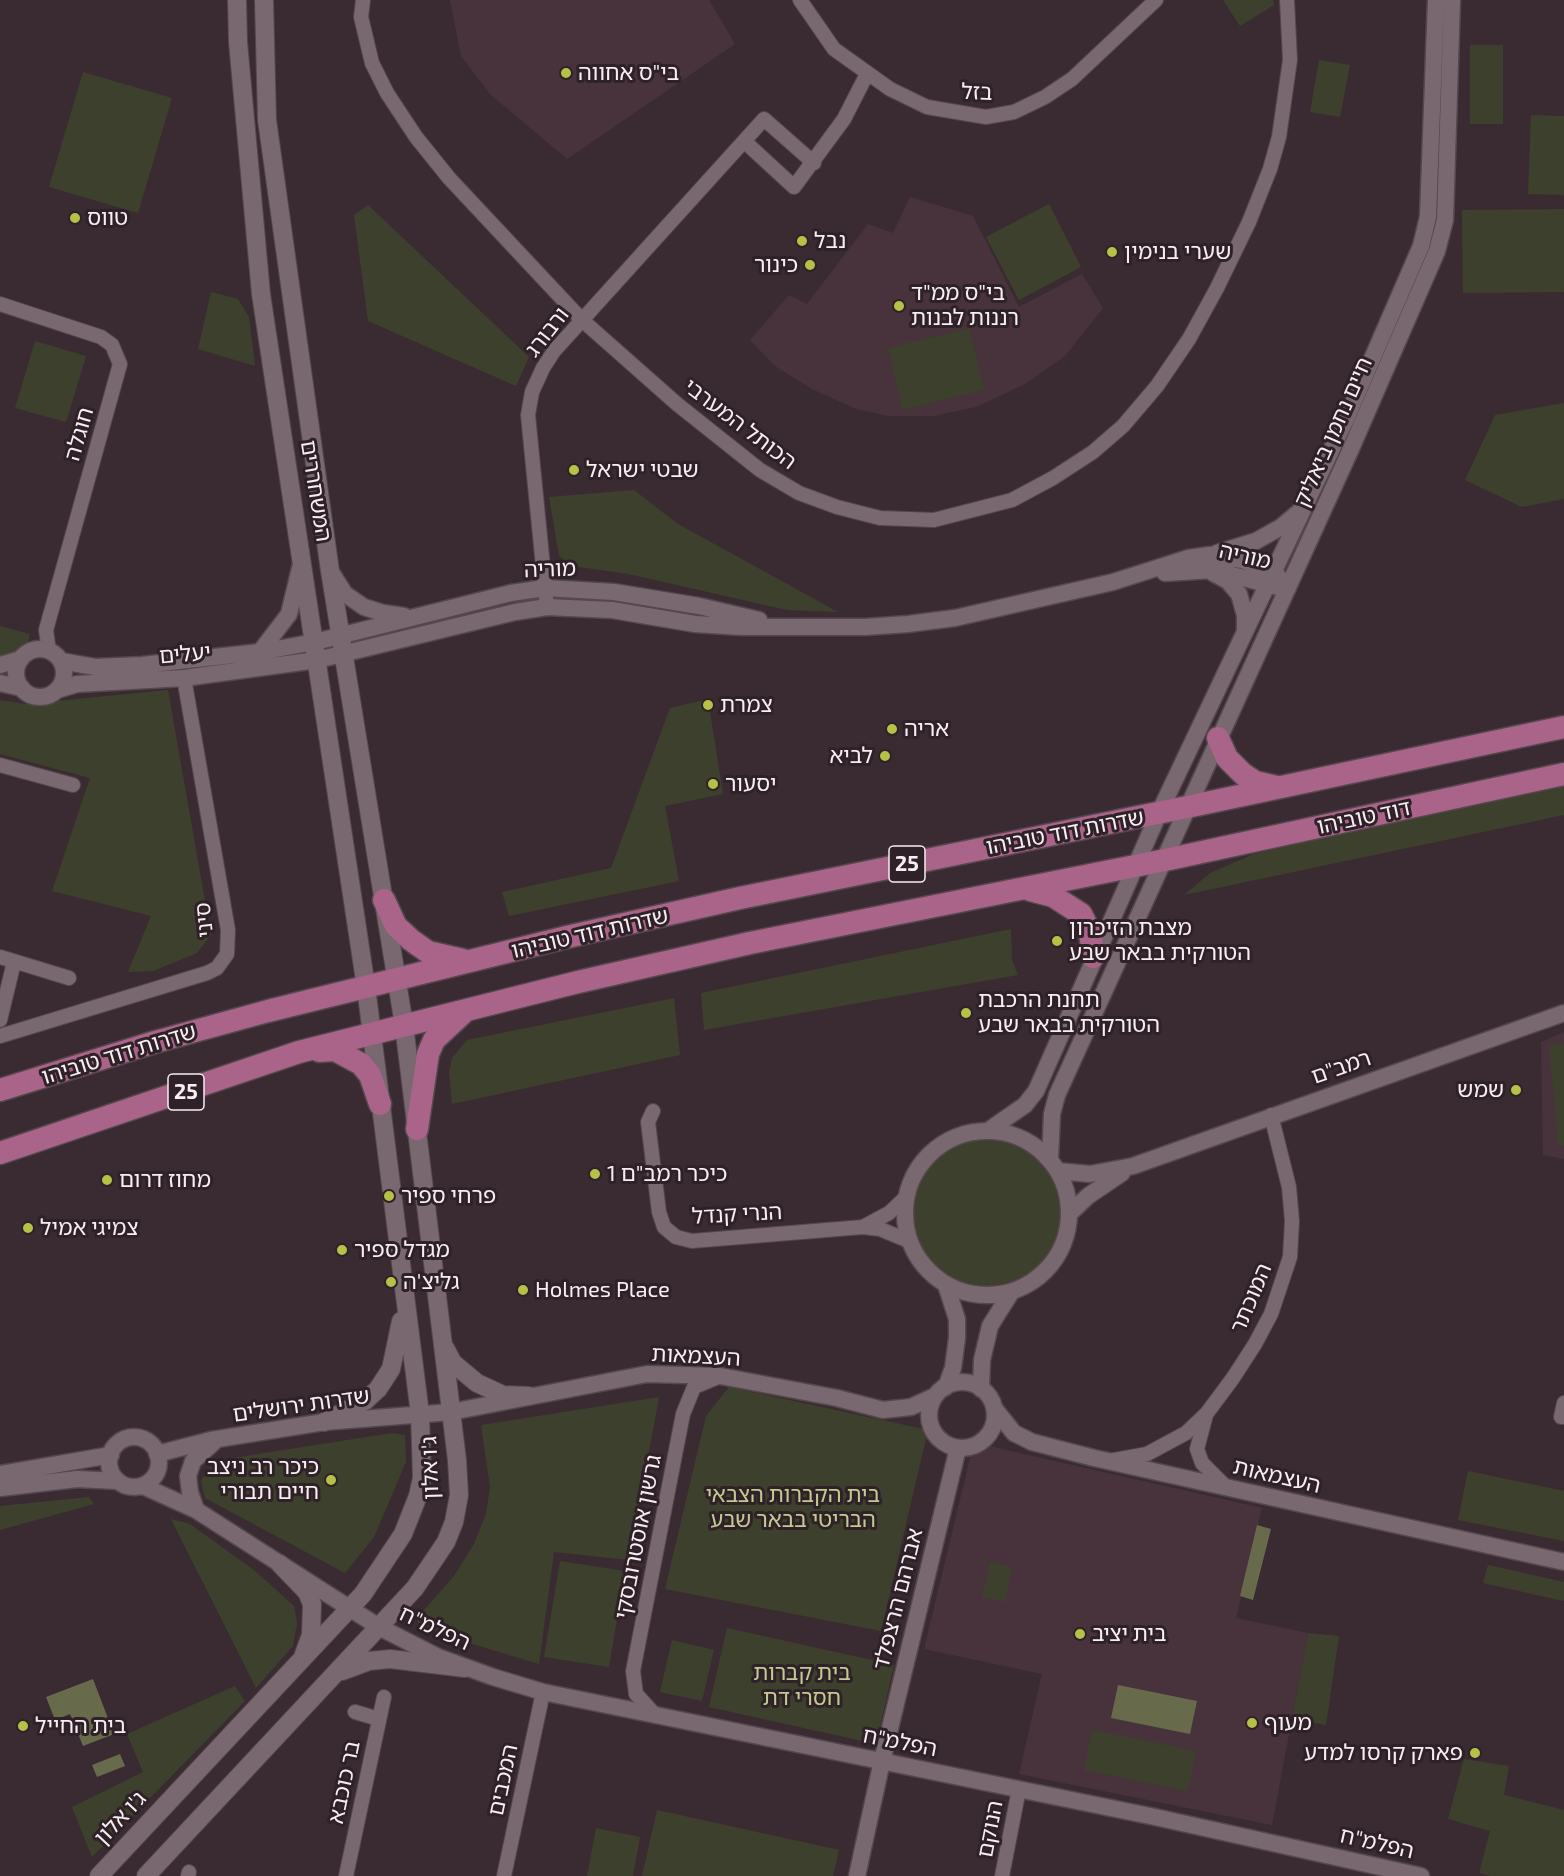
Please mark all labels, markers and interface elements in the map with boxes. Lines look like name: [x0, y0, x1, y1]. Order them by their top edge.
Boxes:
place label: בי"ס אחווה: [578, 60, 679, 86]
marker: בי"ס אחווה: [559, 66, 573, 80]
street label: בזל: [961, 78, 993, 106]
place label: טווס: [87, 205, 128, 231]
marker: טווס: [68, 211, 82, 225]
place label: נבל: [814, 228, 846, 254]
marker: נבל: [795, 234, 809, 248]
place label: שערי בנימין: [1124, 239, 1231, 265]
marker: שערי בנימין: [1105, 245, 1119, 259]
place label: כינור: [754, 252, 798, 278]
marker: כינור: [803, 258, 817, 272]
place label: בי"ס ממ"ד רננות לבנות: [911, 280, 1019, 332]
marker: בי"ס ממ"ד רננות לבנות: [892, 299, 906, 313]
street label: ורבורג: [519, 302, 575, 362]
street label: חיים נחמן ביאליק: [1288, 353, 1378, 511]
street label: הכותל המערבי: [678, 373, 802, 475]
street label: חוגלה: [59, 404, 99, 464]
street label: המשחררים: [295, 438, 337, 544]
place label: שבטי ישראל: [586, 457, 699, 483]
marker: שבטי ישראל: [567, 463, 581, 477]
street label: מוריה: [1217, 537, 1273, 575]
street label: מוריה: [523, 555, 577, 583]
street label: יעלים: [158, 639, 212, 669]
place label: צמרת: [720, 692, 773, 718]
marker: צמרת: [701, 698, 715, 712]
place label: אריה: [904, 716, 949, 742]
marker: אריה: [885, 722, 899, 736]
place label: לביא: [829, 743, 873, 769]
marker: לביא: [878, 749, 892, 763]
place label: יסעור: [725, 771, 776, 797]
marker: יסעור: [706, 777, 720, 791]
street label: דוד טוביהו: [1315, 794, 1413, 840]
street label: שדרות דוד טוביהו: [984, 804, 1146, 860]
road number: 25: [889, 846, 925, 882]
street label: סיני: [189, 901, 219, 939]
street label: שדרות דוד טוביהו: [509, 902, 671, 964]
place label: מצבת הזיכרון הטורקית בבאר שבע: [1069, 915, 1251, 966]
marker: מצבת הזיכרון הטורקית בבאר שבע: [1050, 934, 1064, 948]
place label: תחנת הרכבת הטורקית בבאר שבע: [978, 987, 1160, 1038]
marker: תחנת הרכבת הטורקית בבאר שבע: [959, 1006, 973, 1020]
street label: שדרות דוד טוביהו: [39, 1018, 199, 1090]
street label: רמב"ם: [1308, 1045, 1374, 1089]
road number: 25: [168, 1074, 204, 1110]
place label: שמש: [1457, 1077, 1504, 1103]
marker: שמש: [1509, 1083, 1523, 1097]
place label: כיכר רמב"ם 1: [607, 1161, 727, 1187]
place label: מחוז דרום: [119, 1167, 211, 1193]
marker: כיכר רמב"ם 1: [588, 1167, 602, 1181]
marker: מחוז דרום: [100, 1173, 114, 1187]
place label: פרחי ספיר: [401, 1183, 496, 1209]
marker: פרחי ספיר: [382, 1189, 396, 1203]
street label: הנרי קנדל: [691, 1198, 783, 1230]
place label: צמיגי אמיל: [40, 1215, 139, 1241]
marker: צמיגי אמיל: [21, 1221, 35, 1235]
place label: מגדל ספיר: [354, 1237, 450, 1263]
marker: מגדל ספיר: [335, 1243, 349, 1257]
street label: המוכתר: [1225, 1259, 1277, 1337]
place label: גליצ'ה: [403, 1269, 459, 1295]
marker: גליצ'ה: [384, 1275, 398, 1289]
place label: Holmes Place: [535, 1277, 670, 1303]
marker: Holmes Place: [516, 1283, 530, 1297]
street label: העצמאות: [651, 1340, 741, 1372]
street label: שדרות ירושלים: [231, 1382, 371, 1428]
street label: ג'ו אלון: [416, 1436, 444, 1500]
street label: גרשון אוסטרובסקי: [609, 1453, 667, 1621]
street label: העצמאות: [1231, 1453, 1323, 1499]
place label: כיכר רב ניצב חיים תבורי: [207, 1454, 319, 1506]
marker: כיכר רב ניצב חיים תבורי: [324, 1473, 338, 1487]
park label: בית הקברות הצבאי הבריטי בבאר שבע: [706, 1482, 880, 1534]
street label: אברהם הרצפלד: [868, 1526, 928, 1672]
street label: הפלמ"ח: [395, 1600, 475, 1656]
place label: בית יציב: [1092, 1621, 1167, 1647]
marker: בית יציב: [1073, 1627, 1087, 1641]
park label: בית קברות חסרי דת: [753, 1660, 851, 1712]
place label: מעוף: [1264, 1710, 1312, 1736]
place label: בית החייל: [35, 1713, 126, 1739]
marker: מעוף: [1245, 1716, 1259, 1730]
marker: בית החייל: [16, 1719, 30, 1733]
street label: הפלמ"ח: [861, 1722, 939, 1762]
street label: בר כוכבא: [322, 1738, 366, 1826]
place label: פארק קרסו למדע: [1304, 1740, 1463, 1766]
street label: המכבים: [483, 1742, 523, 1818]
marker: פארק קרסו למדע: [1468, 1746, 1482, 1760]
street label: ג'ו אלון: [89, 1786, 151, 1850]
street label: הנוקם: [972, 1798, 1008, 1860]
street label: הפלמ"ח: [1337, 1822, 1417, 1864]

